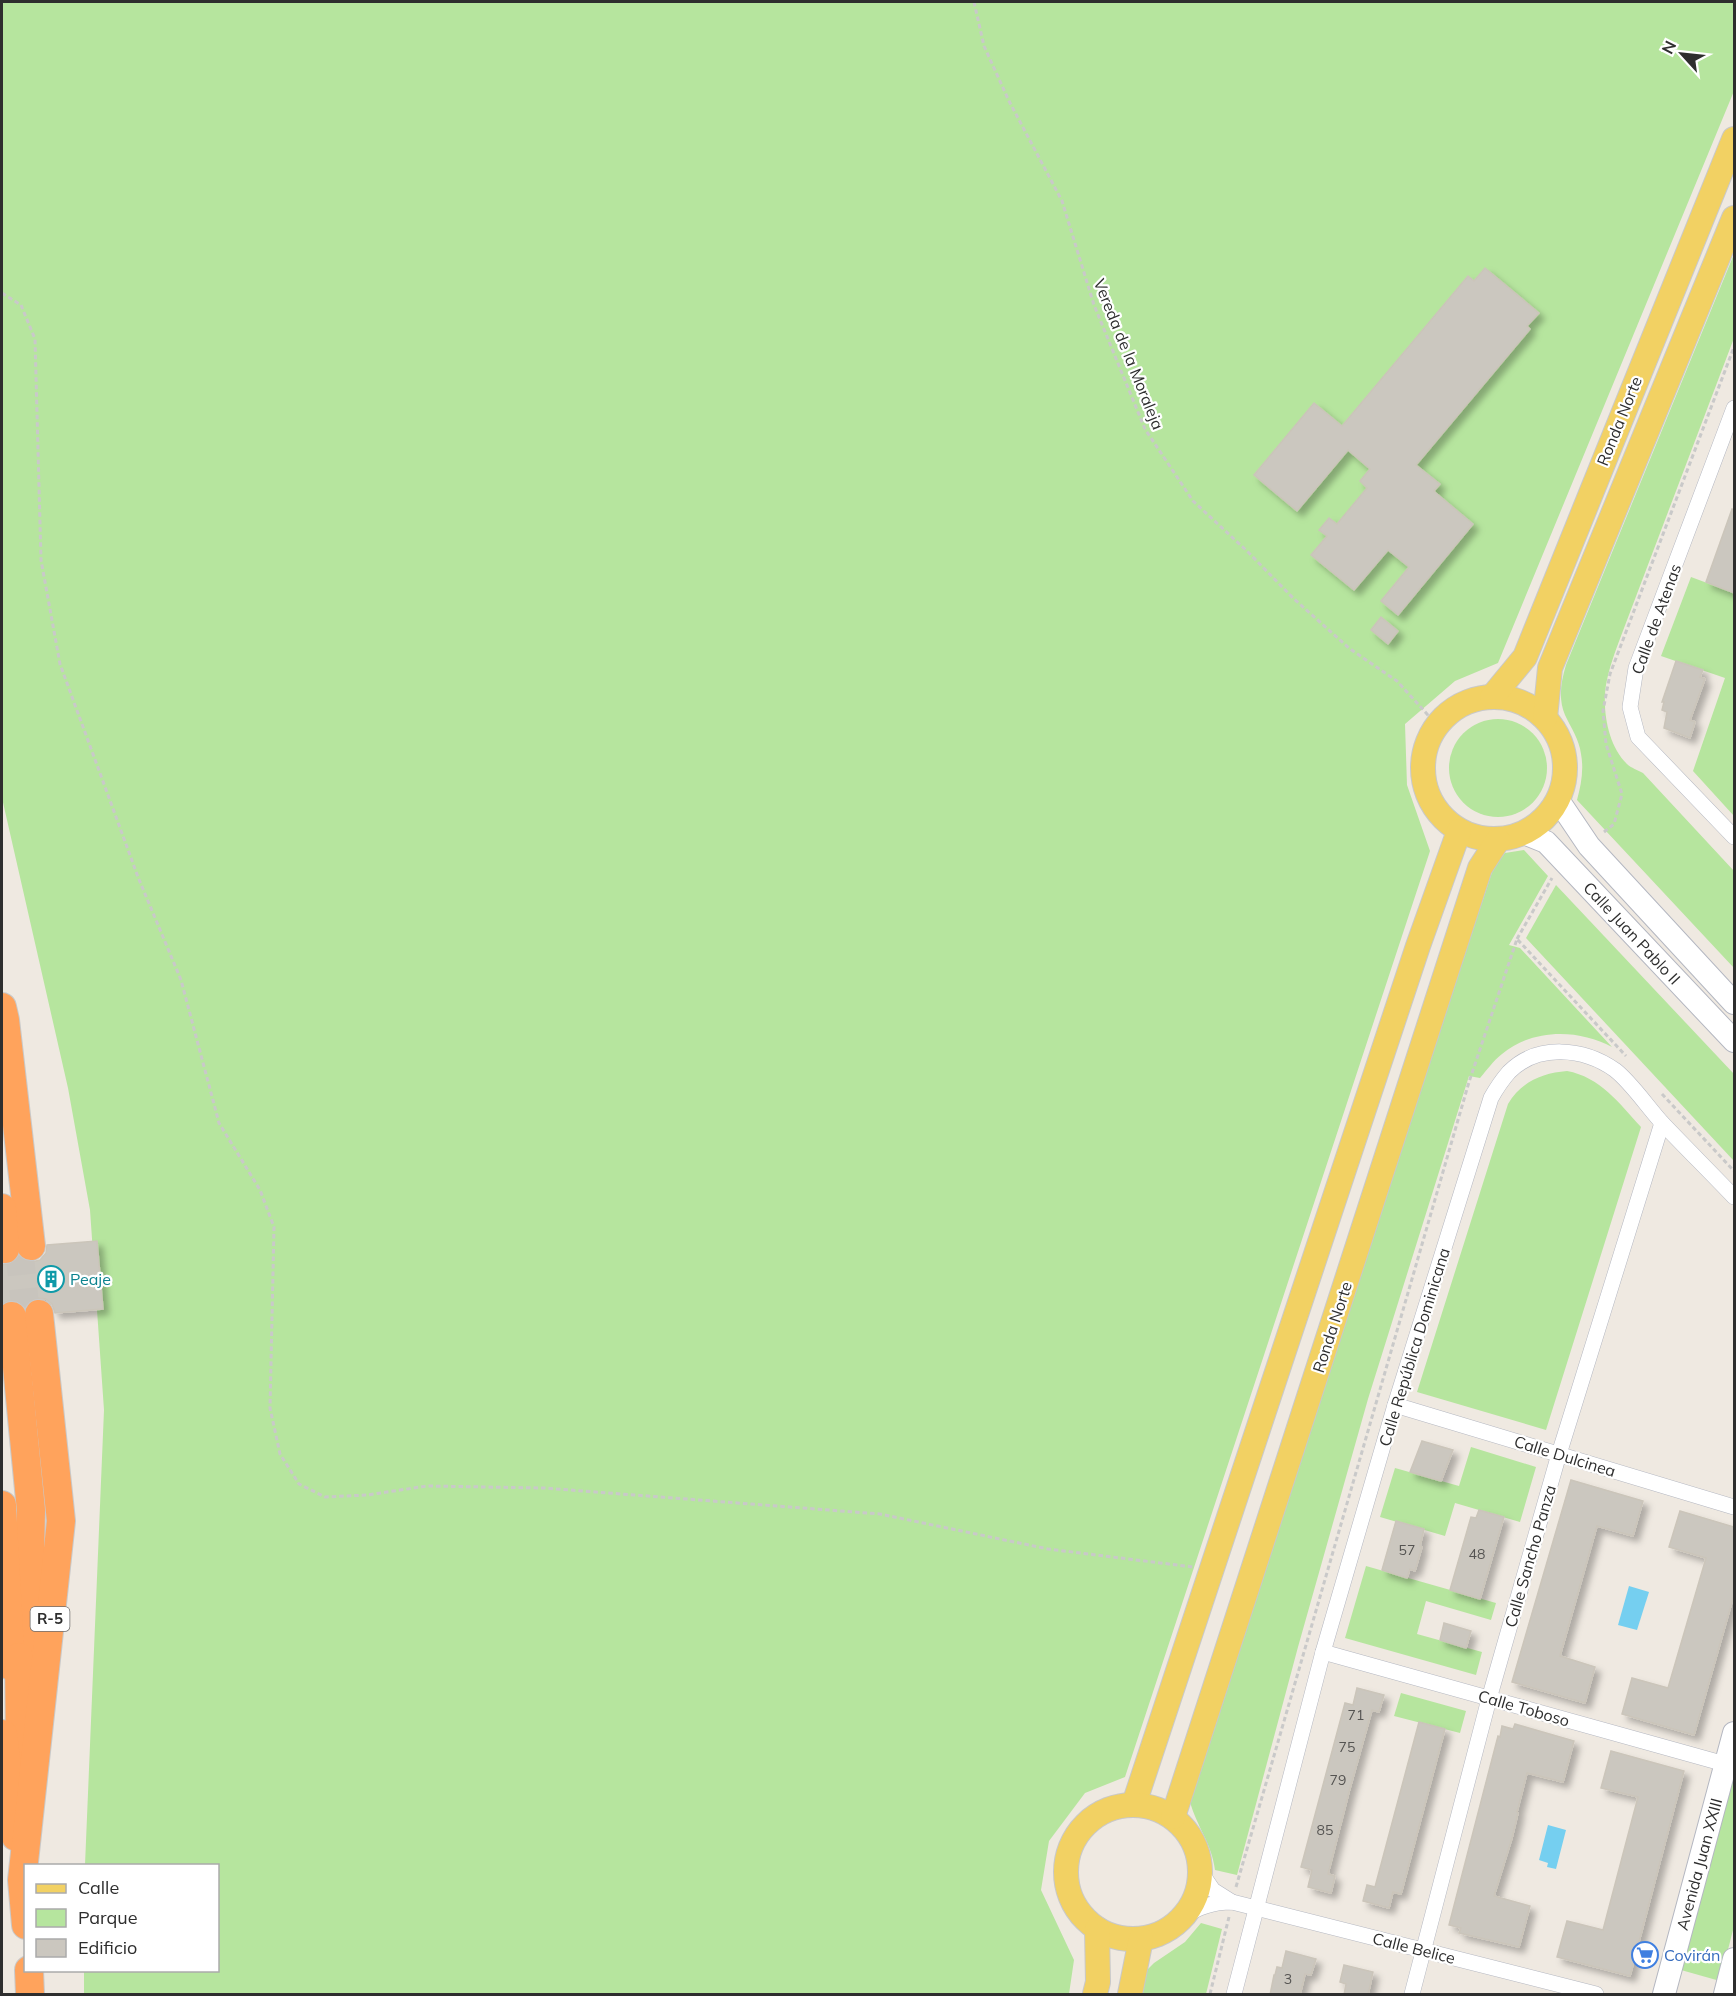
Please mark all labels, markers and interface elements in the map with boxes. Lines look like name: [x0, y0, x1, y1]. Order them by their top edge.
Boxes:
north arrow: [1652, 24, 1712, 84]
text: N: [1657, 37, 1680, 57]
street label: Vereda de la Moraleja: [1090, 276, 1168, 432]
street label: Ronda Norte: [1592, 374, 1646, 468]
street label: Calle de Atenas: [1627, 561, 1685, 677]
street label: Calle Juan Pablo II: [1579, 878, 1685, 988]
street label: Calle República Dominicana: [1374, 1245, 1454, 1449]
building icon: Peaje: [36, 1264, 66, 1294]
place label: Peaje: [70, 1269, 111, 1289]
street label: Ronda Norte: [1308, 1279, 1356, 1375]
street label: Calle Dulcinea: [1512, 1431, 1618, 1481]
street label: Calle Sancho Panza: [1500, 1483, 1560, 1629]
house number: 57: [1399, 1541, 1415, 1559]
house number: 48: [1469, 1545, 1485, 1563]
road number: R-5: [31, 1607, 70, 1631]
street label: Calle Toboso: [1476, 1685, 1572, 1731]
house number: 71: [1348, 1706, 1364, 1724]
house number: 75: [1339, 1738, 1355, 1756]
house number: 79: [1330, 1771, 1346, 1789]
street label: Avenida Juan XXIII: [1672, 1796, 1726, 1932]
house number: 85: [1317, 1821, 1333, 1839]
legend: [24, 1864, 219, 1972]
text: Calle: [78, 1876, 119, 1899]
text: Parque: [78, 1906, 137, 1929]
street label: Calle Belice: [1371, 1928, 1457, 1968]
text: Edificio: [78, 1936, 137, 1959]
supermarket icon: Covirán: [1630, 1940, 1660, 1970]
place label: Covirán: [1664, 1945, 1721, 1965]
house number: 3: [1284, 1970, 1292, 1988]

